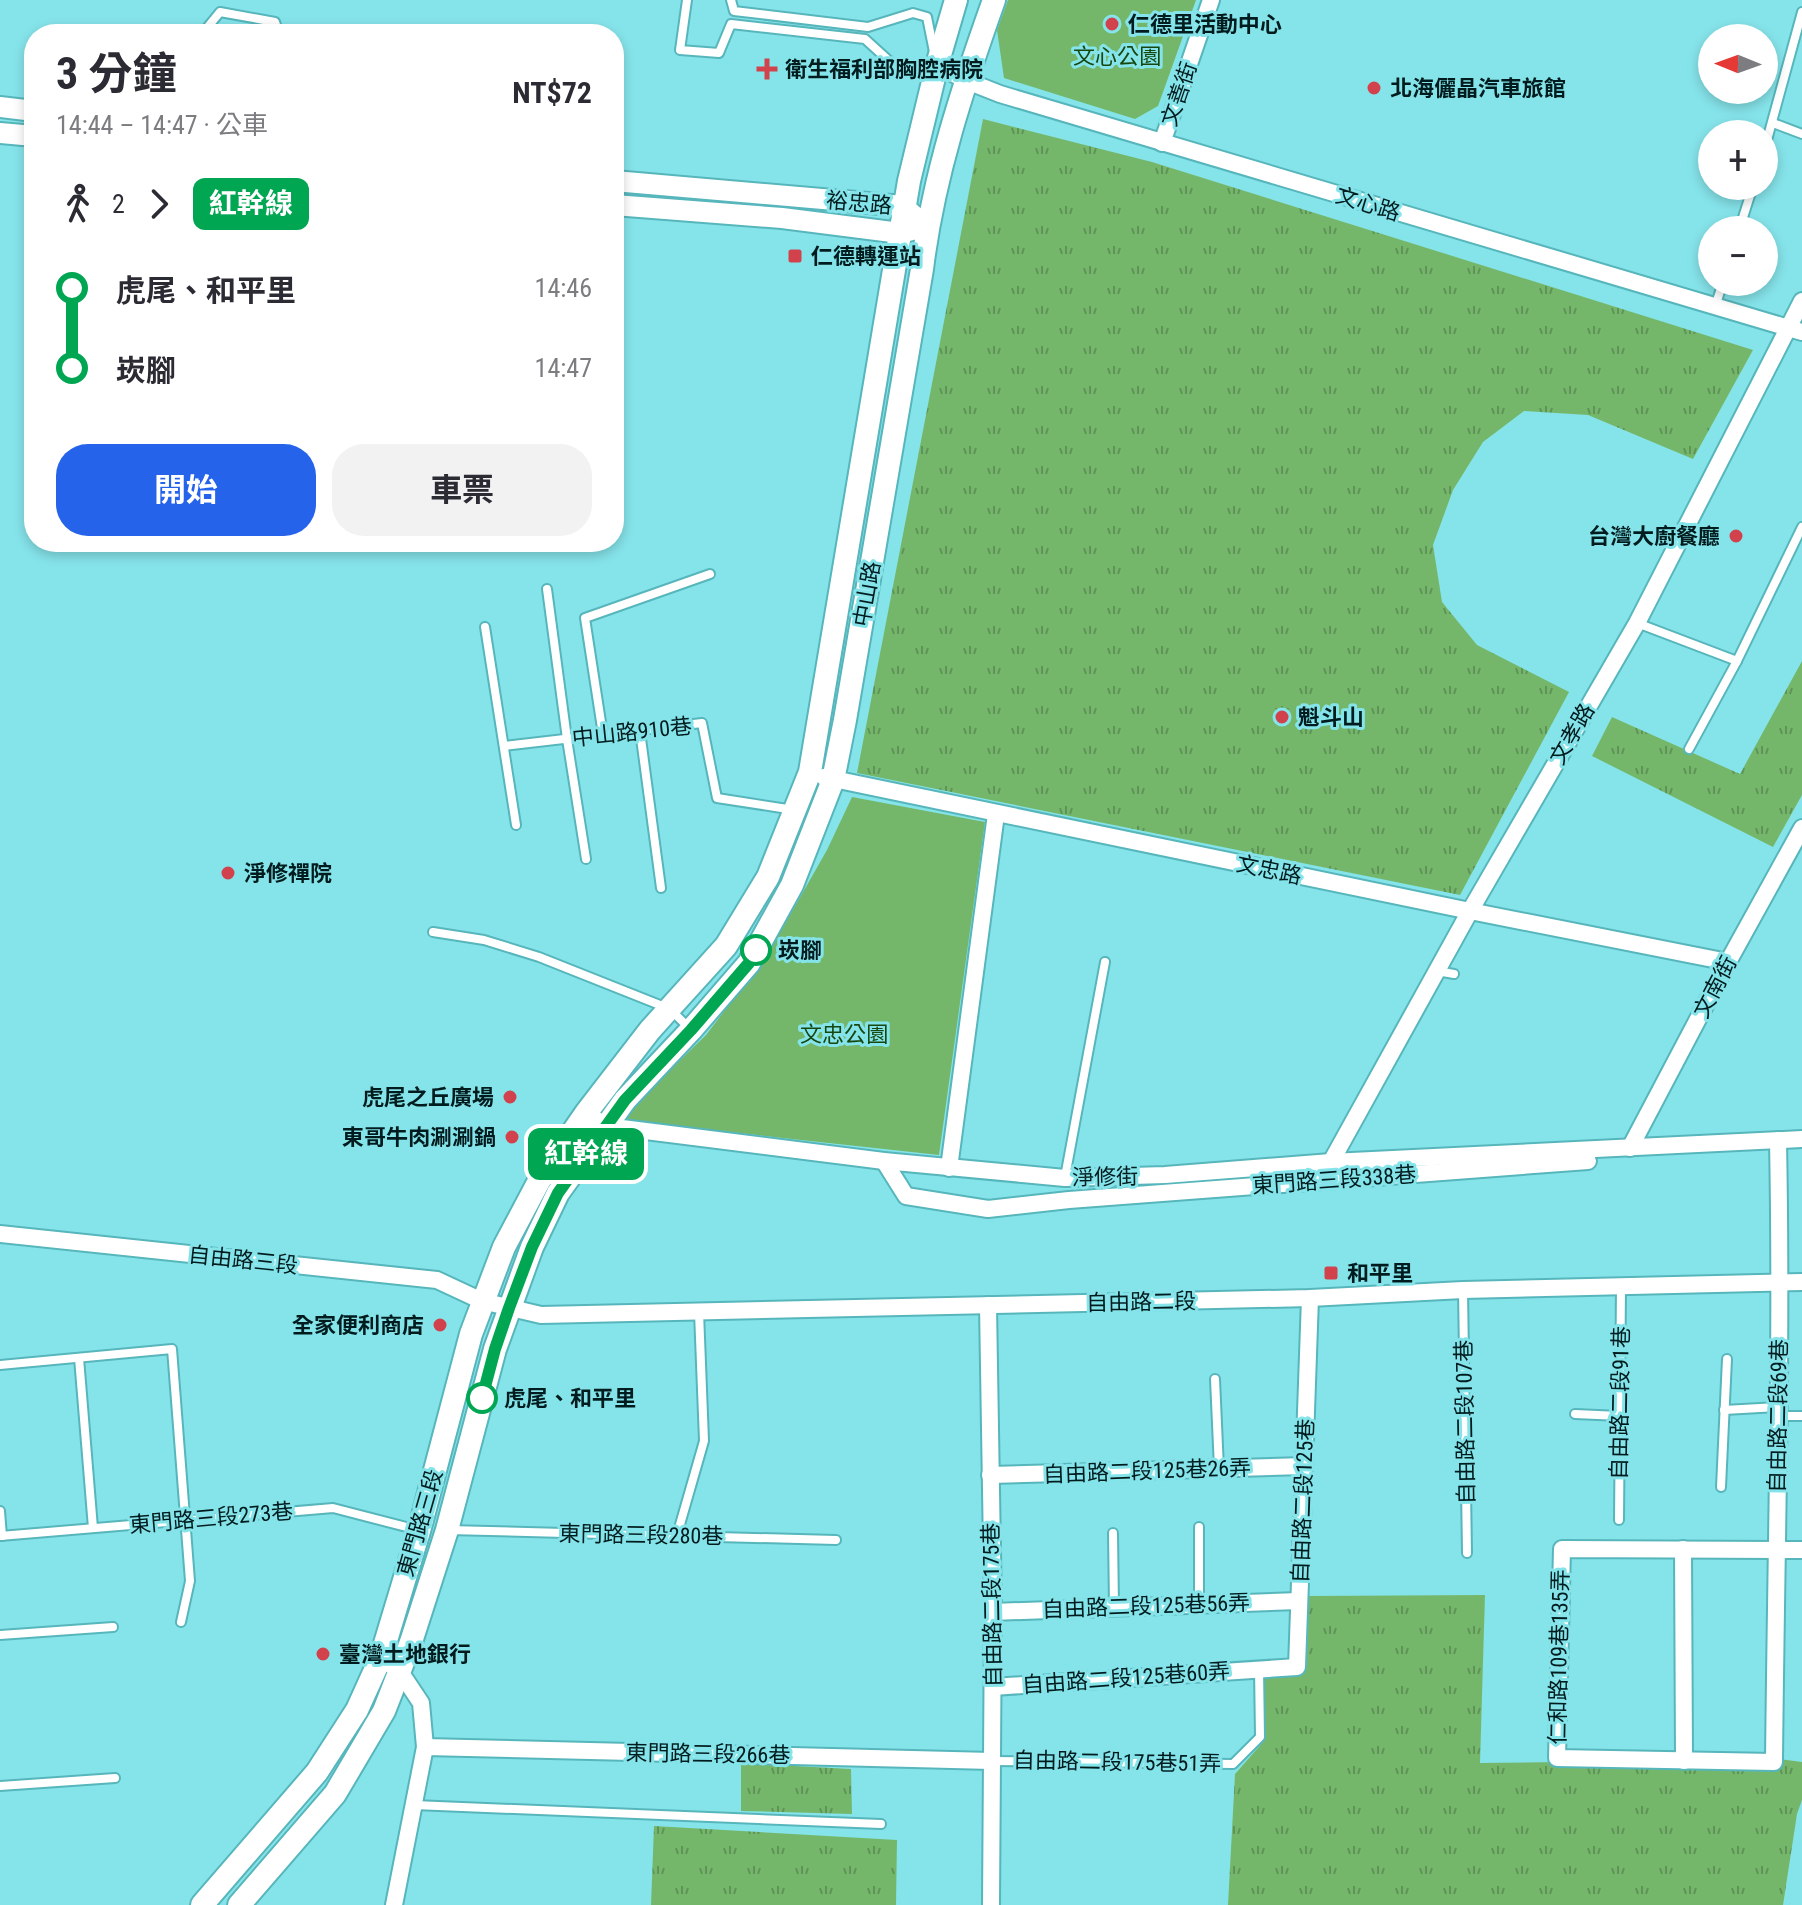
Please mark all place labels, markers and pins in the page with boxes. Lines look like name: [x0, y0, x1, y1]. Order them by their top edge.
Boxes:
place label: 仁德里活動中心: [1128, 12, 1282, 37]
marker: 仁德里活動中心: [1103, 15, 1121, 33]
place label: 衛生福利部胸腔病院: [785, 57, 983, 82]
marker: 衛生福利部胸腔病院: [756, 58, 778, 80]
place label: 北海儷晶汽車旅館: [1390, 76, 1566, 101]
marker: 北海儷晶汽車旅館: [1365, 79, 1383, 97]
place label: 仁德轉運站: [811, 244, 921, 269]
marker: 仁德轉運站: [786, 247, 804, 265]
place label: 台灣大廚餐廳: [1588, 524, 1720, 549]
marker: 台灣大廚餐廳: [1727, 527, 1745, 545]
place label: 魁斗山: [1298, 705, 1364, 730]
marker: 魁斗山: [1273, 708, 1291, 726]
place label: 淨修禪院: [244, 861, 332, 886]
marker: 淨修禪院: [219, 864, 237, 882]
marker: 崁腳: [741, 935, 771, 965]
place label: 崁腳: [778, 938, 822, 963]
place label: 虎尾之丘廣場: [362, 1085, 494, 1110]
marker: 虎尾之丘廣場: [501, 1088, 519, 1106]
place label: 東哥牛肉涮涮鍋: [342, 1125, 496, 1150]
marker: 東哥牛肉涮涮鍋: [503, 1128, 521, 1146]
place label: 和平里: [1347, 1261, 1413, 1286]
marker: 和平里: [1322, 1264, 1340, 1282]
place label: 全家便利商店: [292, 1313, 424, 1338]
marker: 全家便利商店: [431, 1316, 449, 1334]
marker: 虎尾、和平里: [467, 1383, 497, 1413]
place label: 虎尾、和平里: [504, 1386, 636, 1411]
place label: 臺灣土地銀行: [339, 1642, 471, 1667]
marker: 臺灣土地銀行: [314, 1645, 332, 1663]

